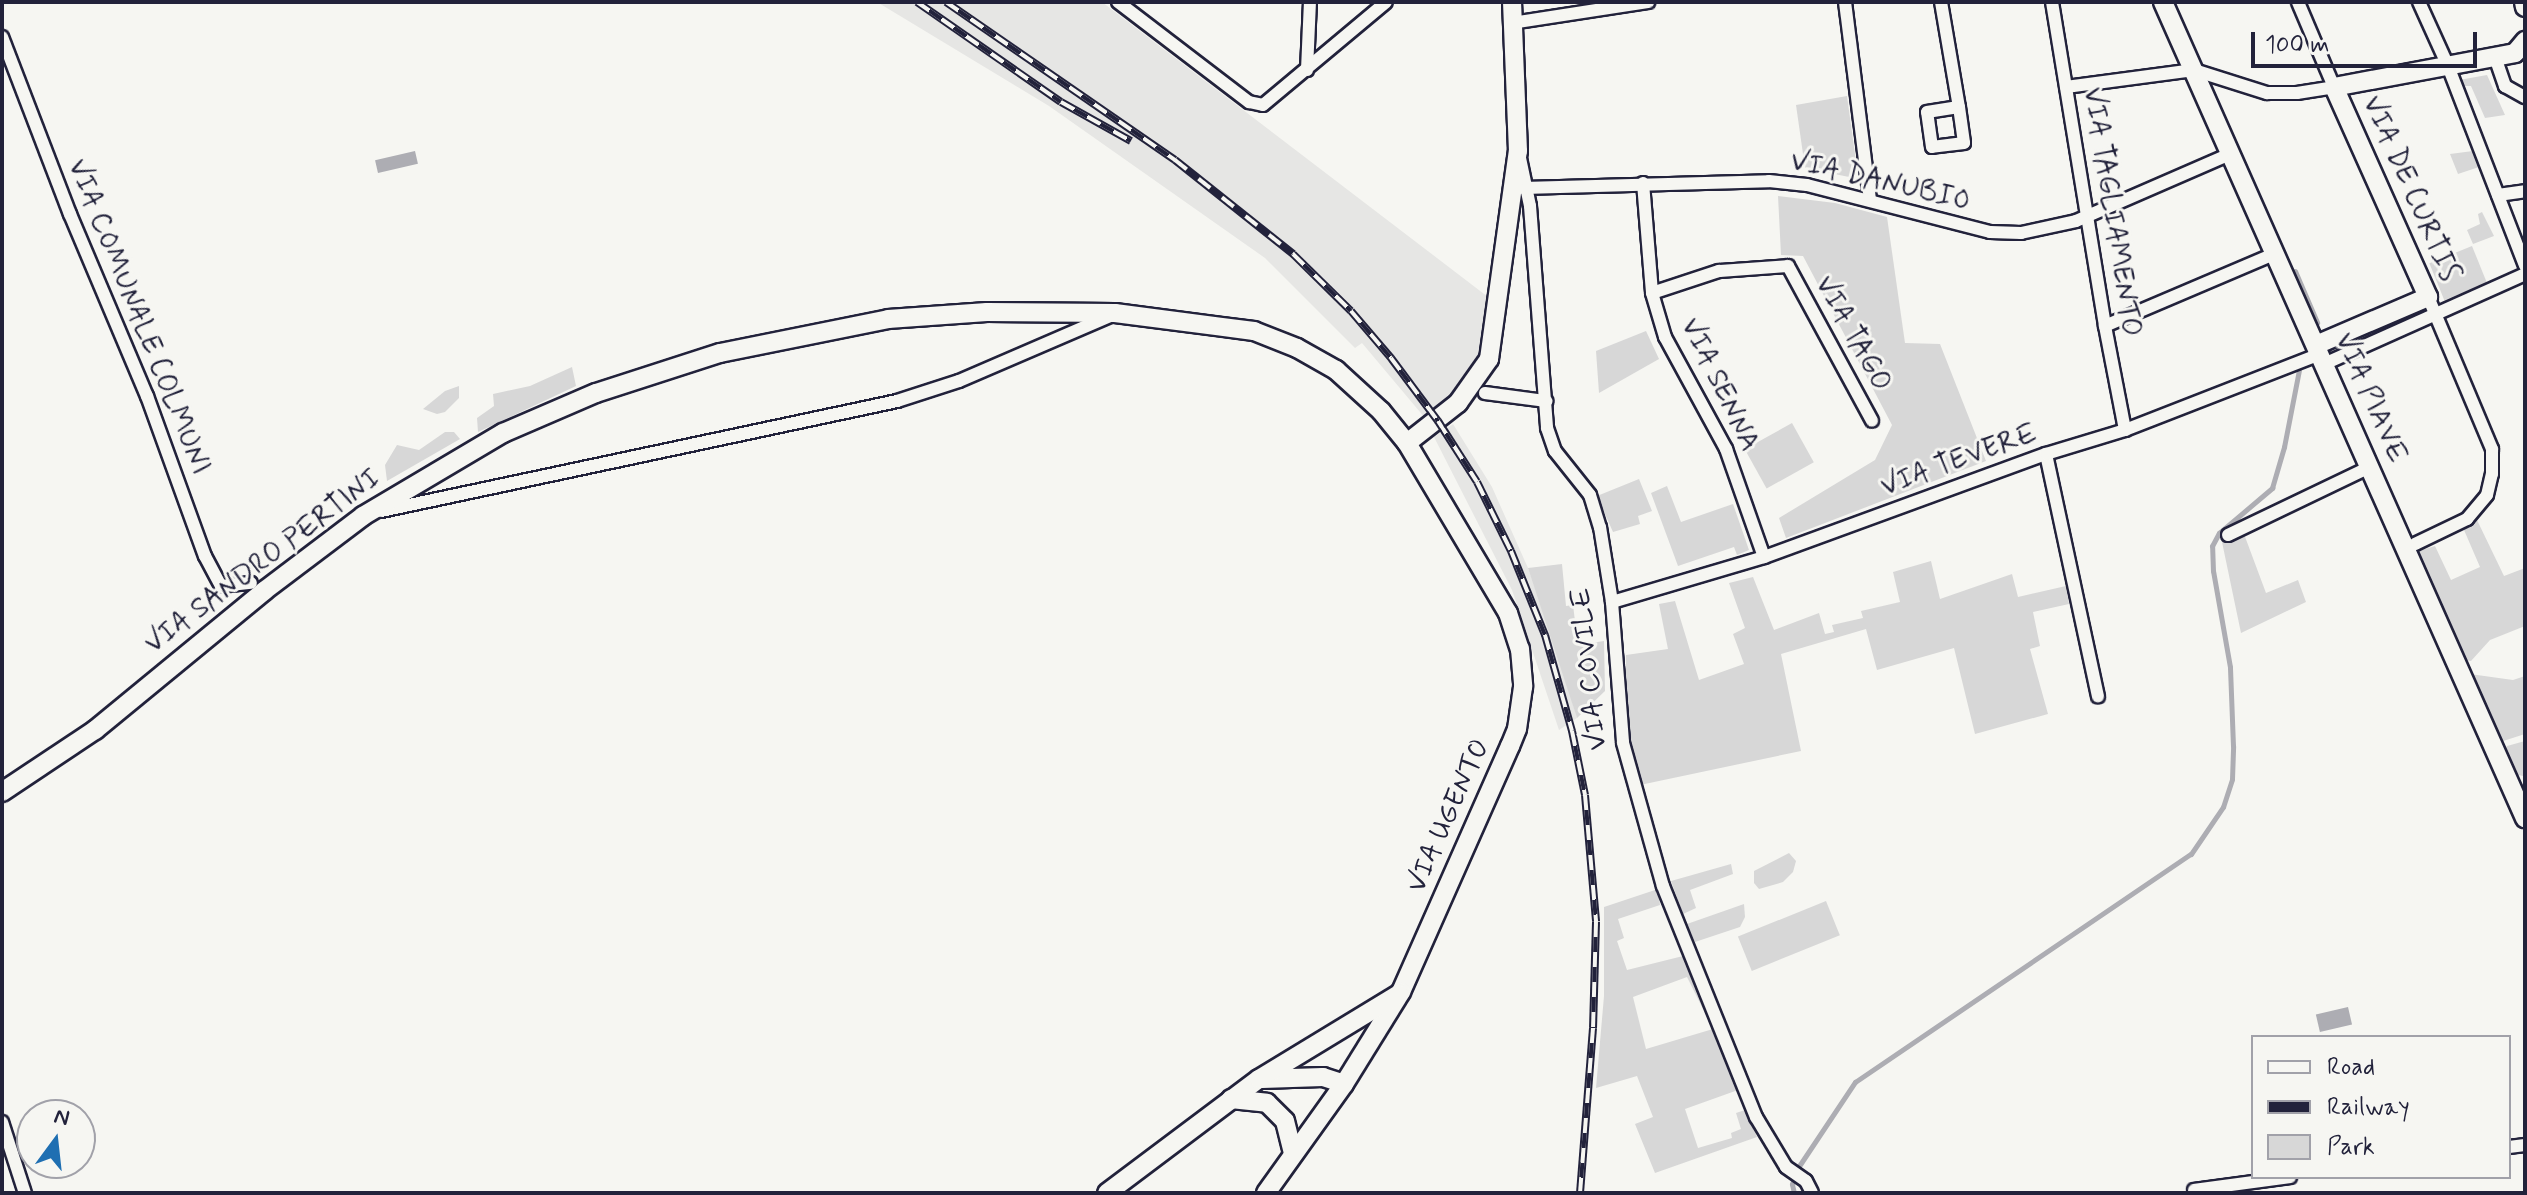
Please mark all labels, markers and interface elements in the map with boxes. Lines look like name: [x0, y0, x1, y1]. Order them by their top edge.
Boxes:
scale bar: [2255, 16, 2481, 66]
text: 100 m: [2265, 30, 2329, 61]
street label: VIA TAGLIAMENTO: [2074, 83, 2148, 341]
street label: VIA DE CURTIS: [2353, 89, 2467, 289]
street label: VIA DANUBIO: [1790, 146, 1970, 218]
street label: VIA COMUNALE COLMUNI: [59, 154, 217, 480]
street label: VIA TAGO: [1807, 271, 1897, 397]
street label: VIA SENNA: [1672, 313, 1766, 457]
street label: VIA PIAVE: [2326, 327, 2414, 469]
street label: VIA TEVERE: [1878, 418, 2040, 504]
street label: VIA SANDRO PERTINI: [140, 463, 386, 661]
street label: VIA COVILE: [1565, 586, 1615, 752]
street label: VIA UGENTO: [1400, 733, 1498, 899]
legend: [2251, 1035, 2511, 1179]
text: Road: [2327, 1052, 2375, 1083]
text: Railway: [2327, 1092, 2410, 1123]
north arrow: [16, 1099, 96, 1179]
text: N: [51, 1102, 72, 1133]
text: Park: [2327, 1132, 2375, 1163]

